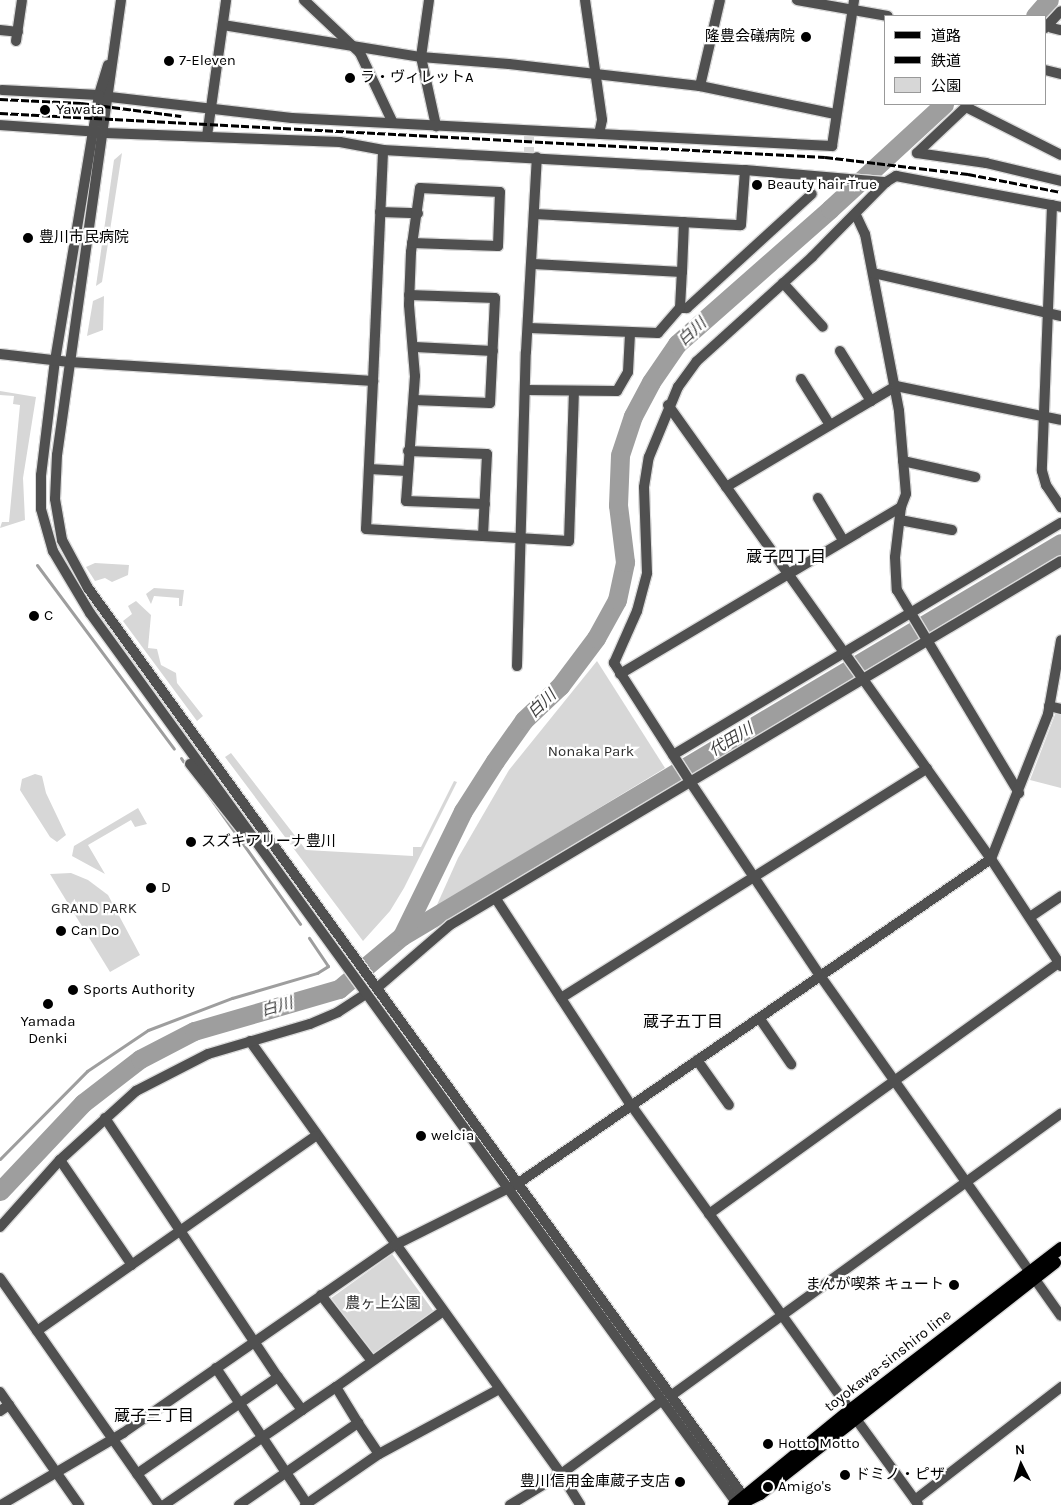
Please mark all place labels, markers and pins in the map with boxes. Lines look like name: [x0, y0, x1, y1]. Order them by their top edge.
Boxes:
place label: 隆豊会礒病院: [705, 28, 795, 46]
marker: 隆豊会礒病院: [799, 30, 813, 44]
place label: 7-Eleven: [179, 52, 236, 70]
marker: 7-Eleven: [163, 55, 175, 67]
place label: ラ・ヴィレットA: [360, 69, 474, 87]
marker: ラ・ヴィレットA: [344, 72, 356, 84]
place label: Yawata: [56, 101, 105, 119]
marker: Yawata: [38, 103, 52, 117]
place label: Beauty hair True: [767, 176, 877, 194]
marker: Beauty hair True: [751, 179, 763, 191]
place label: 豊川市民病院: [39, 229, 129, 247]
marker: 豊川市民病院: [21, 231, 35, 245]
place label: C: [44, 607, 53, 625]
marker: C: [28, 610, 40, 622]
place label: スズキアリーナ豊川: [201, 833, 336, 851]
marker: スズキアリーナ豊川: [185, 836, 197, 848]
place label: D: [161, 879, 171, 897]
marker: D: [145, 882, 157, 894]
place label: Can Do: [71, 922, 119, 940]
marker: Can Do: [55, 925, 67, 937]
place label: Sports Authority: [83, 981, 195, 999]
marker: Sports Authority: [67, 984, 79, 996]
marker: Yamada Denki: [42, 998, 54, 1010]
place label: Yamada Denki: [20, 1012, 76, 1047]
place label: welcia: [431, 1127, 474, 1145]
marker: welcia: [415, 1130, 427, 1142]
place label: まんが喫茶 キュート: [805, 1276, 944, 1294]
marker: まんが喫茶 キュート: [948, 1279, 960, 1291]
place label: Hotto Motto: [778, 1435, 860, 1453]
marker: Hotto Motto: [762, 1438, 774, 1450]
place label: ドミノ・ピザ: [855, 1466, 945, 1484]
marker: ドミノ・ピザ: [839, 1469, 851, 1481]
place label: 豊川信用金庫蔵子支店: [520, 1473, 670, 1491]
marker: 豊川信用金庫蔵子支店: [674, 1476, 686, 1488]
place label: Amigo's: [778, 1478, 832, 1496]
marker: Amigo's: [762, 1481, 774, 1493]

